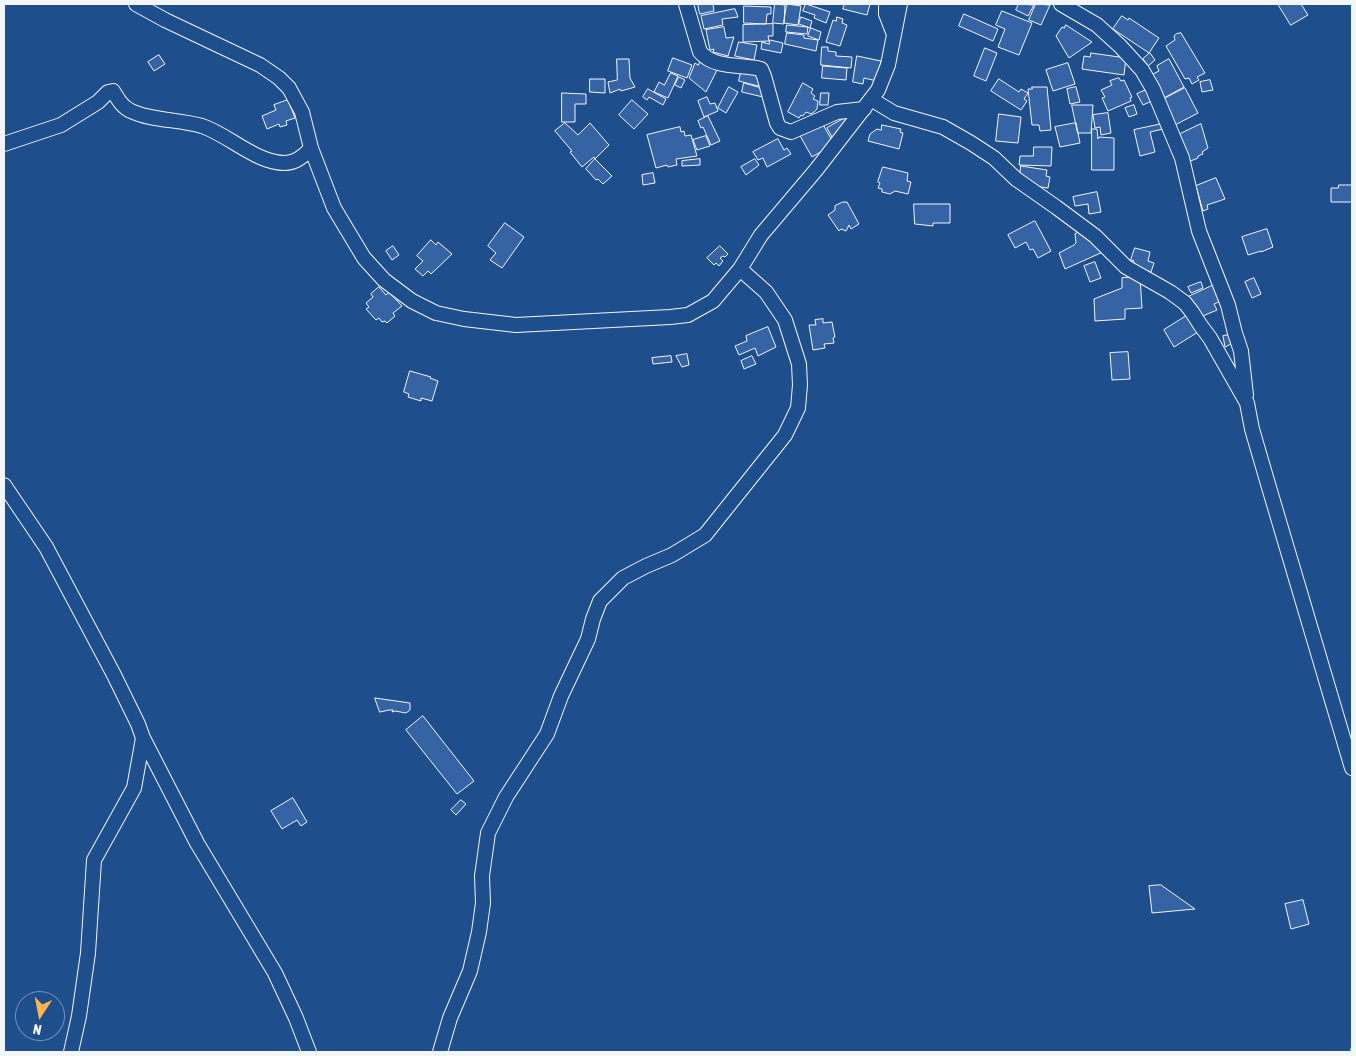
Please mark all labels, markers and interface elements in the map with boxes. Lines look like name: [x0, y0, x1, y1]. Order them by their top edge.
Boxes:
north arrow: [15, 991, 65, 1041]
text: N: [32, 1021, 43, 1038]

